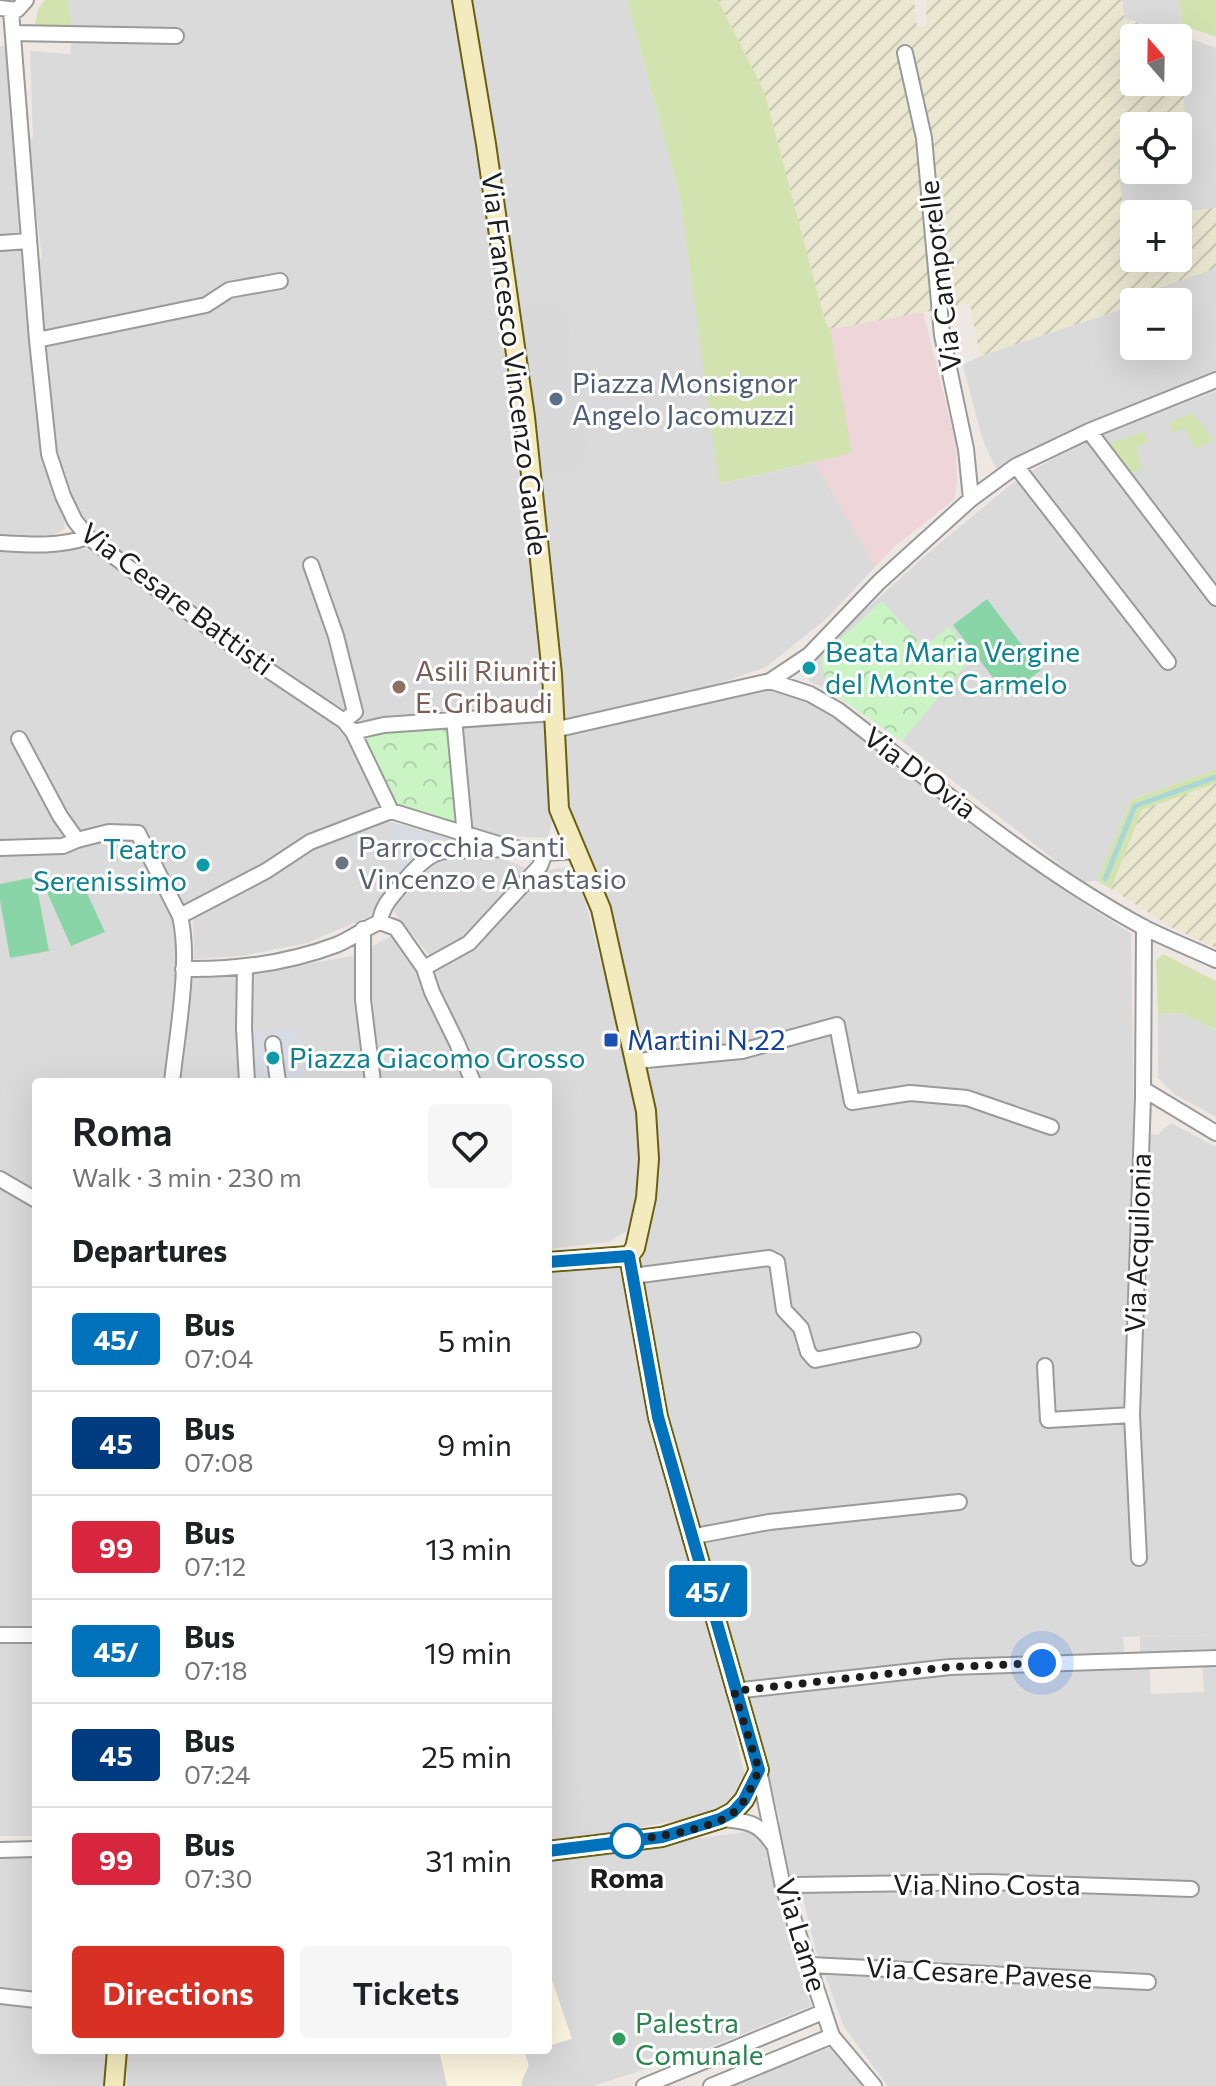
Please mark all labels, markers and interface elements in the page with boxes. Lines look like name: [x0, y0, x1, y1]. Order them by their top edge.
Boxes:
north arrow: [1120, 24, 1192, 96]
map controls: [1120, 24, 1192, 360]
button: locate: [1120, 112, 1192, 184]
street label: Via Francesco Vincenzo Gaude: [476, 170, 556, 557]
street label: Via Camporelle: [910, 179, 968, 374]
button: +: [1120, 200, 1192, 272]
button: −: [1120, 288, 1192, 360]
place label: Piazza Monsignor Angelo Jacomuzzi: [572, 365, 798, 431]
marker: Piazza Monsignor Angelo Jacomuzzi: [547, 390, 565, 408]
street label: Via Cesare Battisti: [74, 515, 281, 682]
place label: Beata Maria Vergine del Monte Carmelo: [825, 634, 1080, 700]
place label: Asili Riuniti E. Gribaudi: [415, 653, 557, 719]
marker: Beata Maria Vergine del Monte Carmelo: [800, 659, 818, 677]
marker: Asili Riuniti E. Gribaudi: [390, 678, 408, 696]
street label: Via D'Ovia: [858, 719, 983, 825]
place label: Parrocchia Santi Vincenzo e Anastasio: [358, 829, 627, 895]
place label: Teatro Serenissimo: [33, 831, 187, 897]
marker: Parrocchia Santi Vincenzo e Anastasio: [333, 854, 351, 872]
marker: Teatro Serenissimo: [194, 856, 212, 874]
place label: Martini N.22: [627, 1022, 785, 1056]
marker: Martini N.22: [602, 1031, 620, 1049]
place label: Piazza Giacomo Grosso: [289, 1040, 586, 1074]
marker: Piazza Giacomo Grosso: [264, 1049, 282, 1067]
button: heart: [428, 1104, 512, 1188]
text: Roma: [72, 1107, 173, 1154]
street label: Via Acquilonia: [1117, 1152, 1157, 1333]
text: Walk · 3 min · 230 m: [72, 1161, 302, 1192]
text: Departures: [72, 1231, 227, 1268]
text: Bus: [184, 1305, 235, 1342]
text: 5 min: [438, 1321, 512, 1358]
text: 45/: [93, 1322, 139, 1356]
text: 07:04: [184, 1342, 253, 1373]
text: Bus: [184, 1409, 235, 1446]
text: 9 min: [437, 1425, 512, 1462]
text: 45: [99, 1426, 133, 1460]
text: 07:08: [184, 1446, 253, 1477]
text: Bus: [184, 1513, 235, 1550]
text: 13 min: [425, 1529, 512, 1566]
text: 99: [99, 1530, 133, 1564]
text: 07:12: [184, 1550, 246, 1581]
line badge: 45/: [662, 1565, 754, 1617]
text: 45/: [685, 1574, 731, 1608]
text: Bus: [184, 1617, 235, 1654]
text: 19 min: [424, 1633, 512, 1670]
text: 45/: [93, 1634, 139, 1668]
your location: [1022, 1643, 1062, 1683]
text: 07:18: [184, 1654, 248, 1685]
text: Bus: [184, 1721, 235, 1758]
text: 25 min: [421, 1737, 512, 1774]
text: 45: [99, 1738, 133, 1772]
text: 07:24: [184, 1758, 250, 1789]
marker: Roma: [610, 1824, 644, 1858]
text: Bus: [184, 1825, 235, 1862]
text: 31 min: [425, 1841, 512, 1878]
text: 99: [99, 1842, 133, 1876]
place label: Roma: [590, 1860, 664, 1894]
text: 07:30: [184, 1862, 253, 1893]
street label: Via Nino Costa: [893, 1867, 1081, 1901]
street label: Via Lame: [769, 1874, 835, 1995]
button: Directions: [72, 1946, 284, 2038]
button: Tickets: [300, 1946, 512, 2038]
street label: Via Cesare Pavese: [865, 1949, 1093, 1995]
place label: Palestra Comunale: [635, 2005, 764, 2071]
marker: Palestra Comunale: [610, 2030, 628, 2048]

